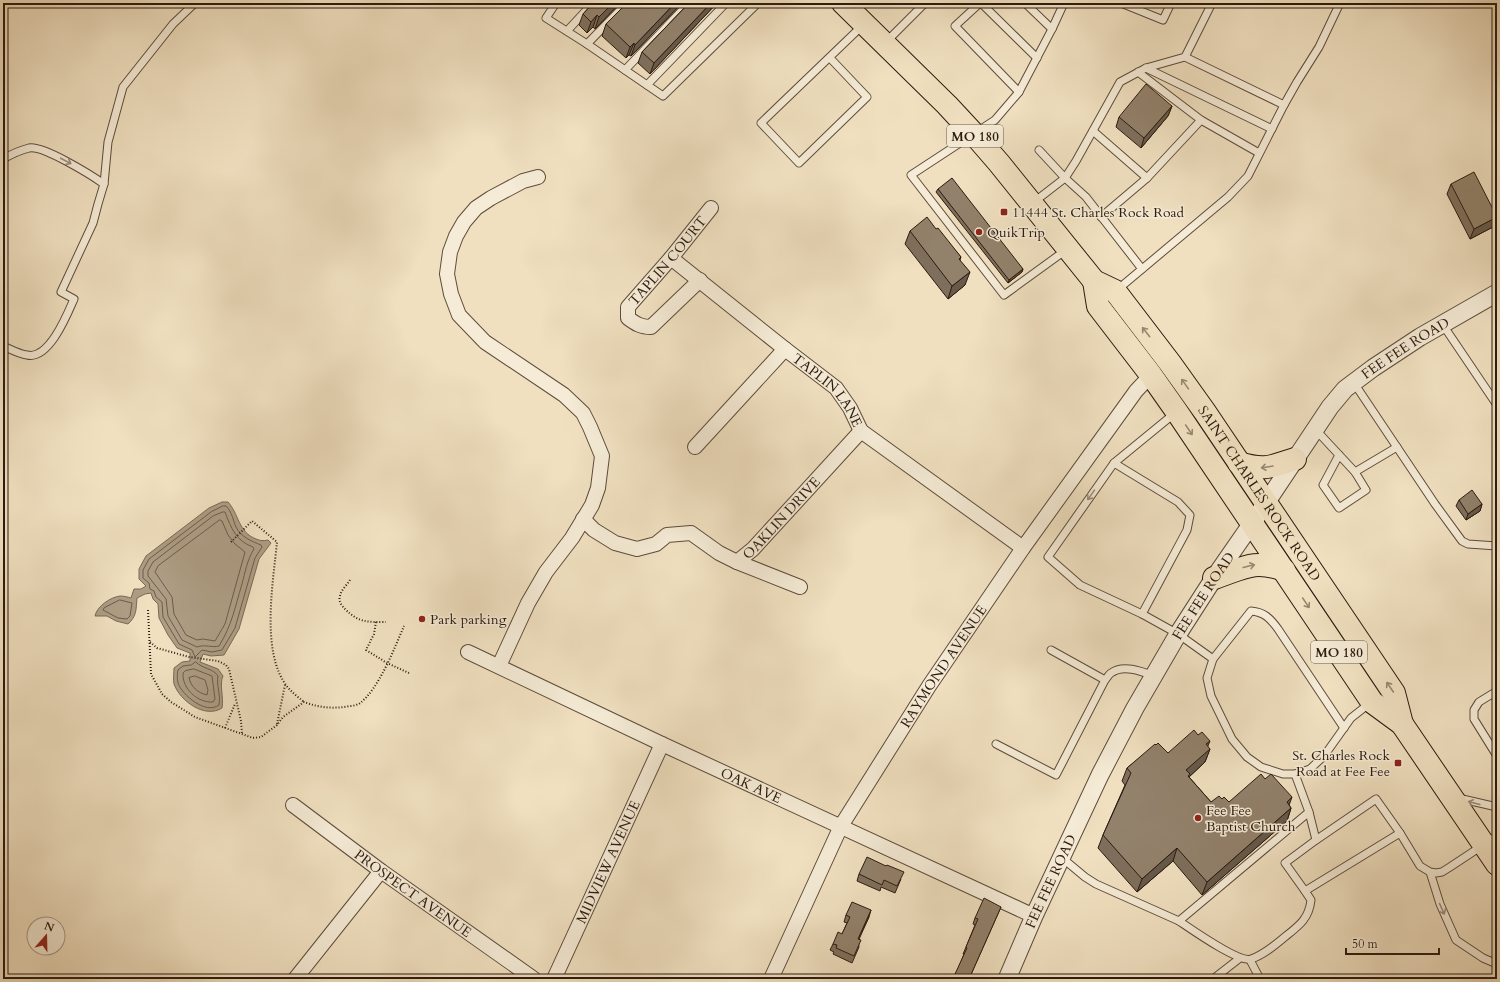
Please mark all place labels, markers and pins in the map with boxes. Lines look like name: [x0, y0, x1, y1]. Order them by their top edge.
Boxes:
place label: 11444 St. Charles Rock Road: [1012, 203, 1184, 222]
marker: 11444 St. Charles Rock Road: [999, 207, 1009, 217]
place label: QuikTrip: [987, 223, 1045, 242]
marker: QuikTrip: [974, 227, 984, 237]
place label: Park parking: [430, 610, 507, 629]
marker: Park parking: [417, 614, 427, 624]
place label: St. Charles Rock Road at Fee Fee: [1292, 746, 1390, 781]
marker: St. Charles Rock Road at Fee Fee: [1393, 758, 1403, 768]
place label: Fee Fee Baptist Church: [1206, 801, 1296, 836]
marker: Fee Fee Baptist Church: [1193, 813, 1203, 823]

